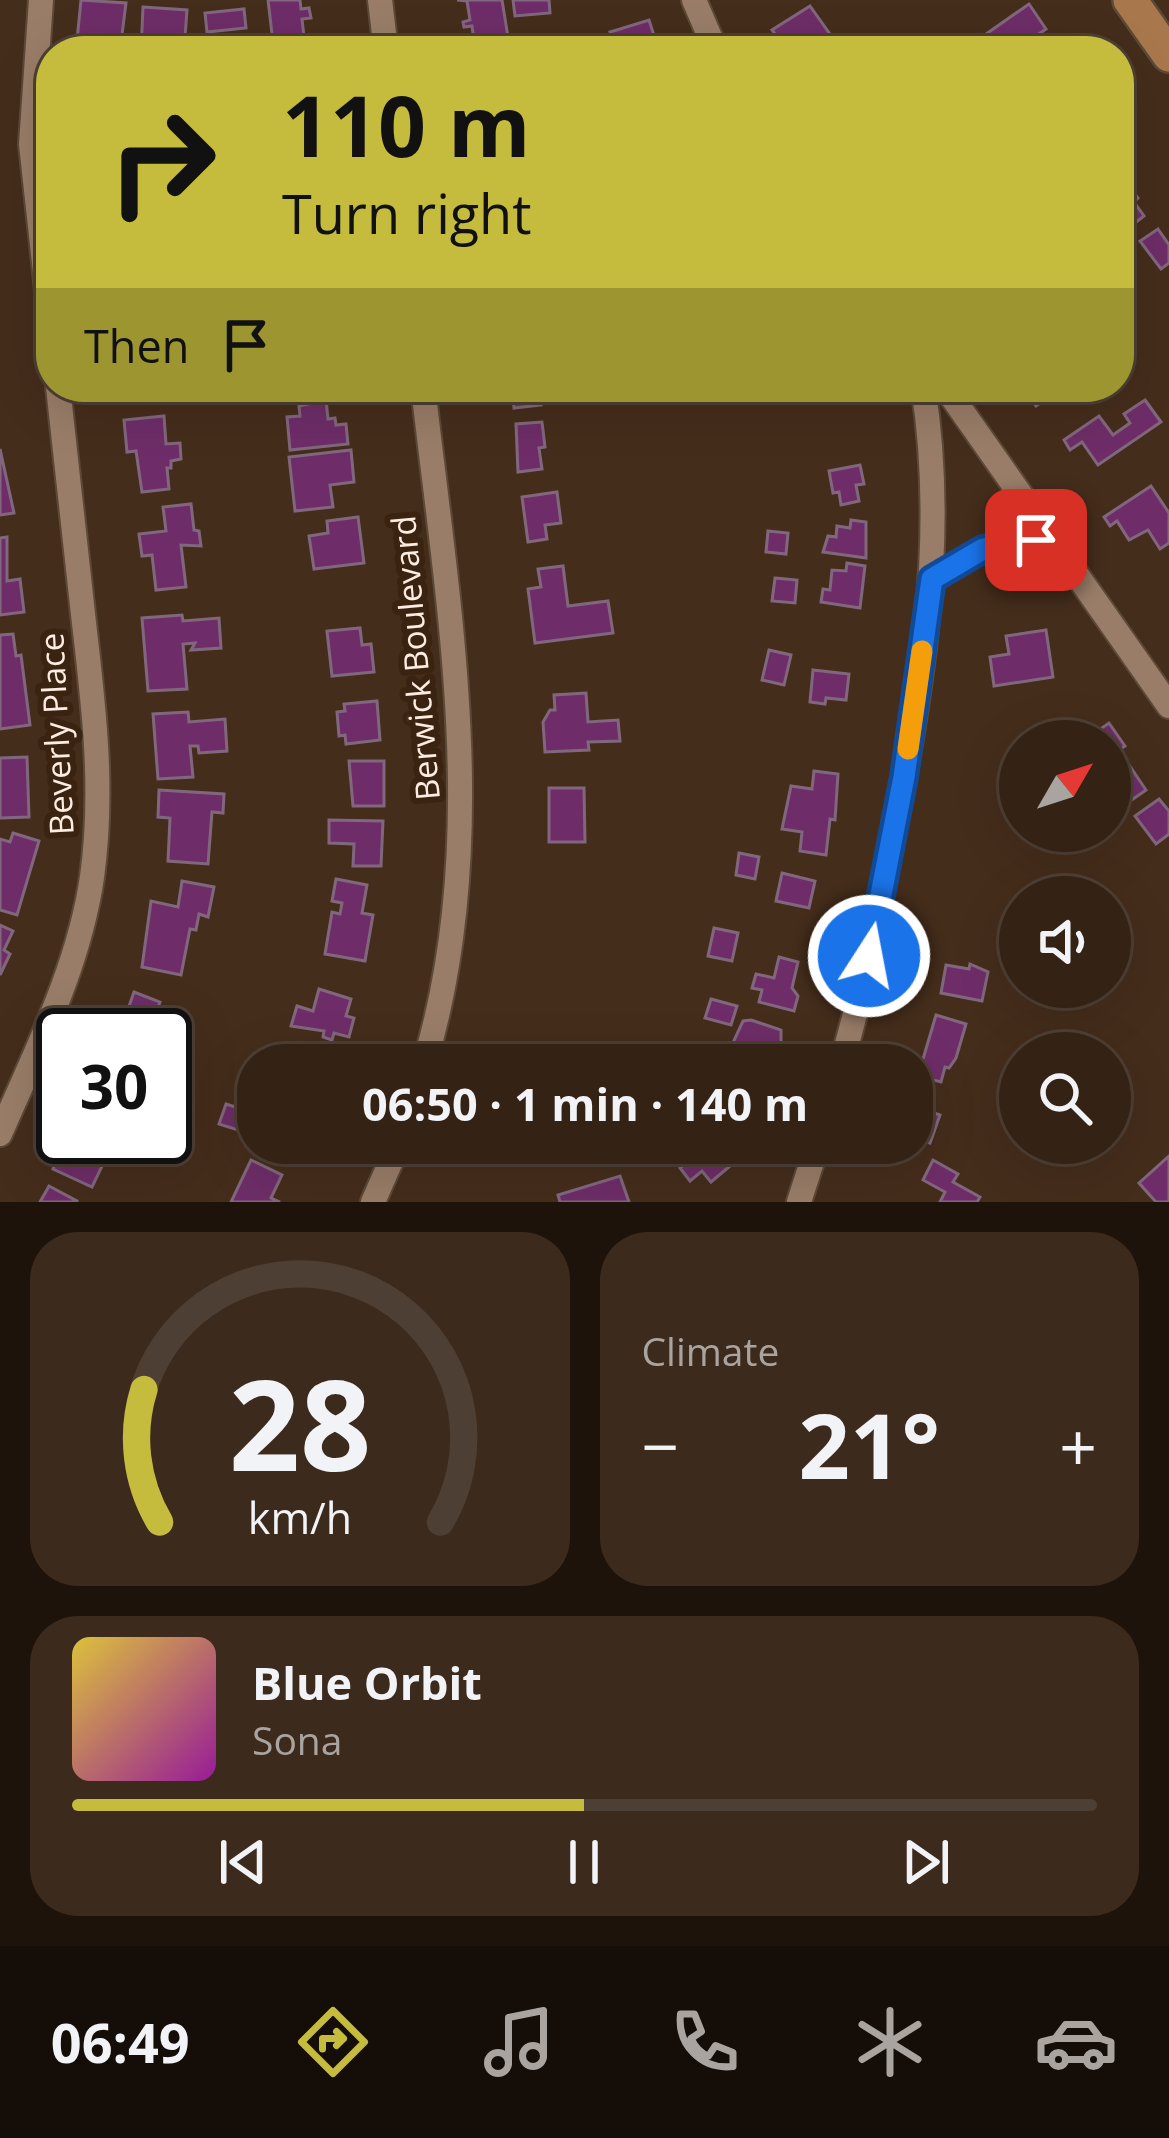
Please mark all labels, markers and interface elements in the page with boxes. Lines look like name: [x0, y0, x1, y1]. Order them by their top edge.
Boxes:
text: 110 m: [282, 67, 530, 182]
icon: right: [84, 84, 240, 240]
text: Turn right: [282, 176, 531, 250]
icon: arrive: [213, 312, 279, 378]
text: Then: [84, 315, 189, 376]
pin: [985, 489, 1087, 591]
icon: arrive: [1003, 507, 1069, 573]
street label: Berwick Boulevard: [380, 514, 450, 802]
street label: Beverly Place: [28, 632, 84, 836]
north arrow: [999, 720, 1131, 852]
map controls: [999, 720, 1131, 1164]
button: sound: [999, 876, 1131, 1008]
position arrow: [806, 893, 932, 1019]
speed limit sign: 30: [36, 1008, 192, 1164]
button: search: [999, 1032, 1131, 1164]
text: 06:50 · 1 min · 140 m: [362, 1073, 808, 1134]
text: Climate: [642, 1324, 779, 1377]
text: 28: [228, 1338, 371, 1508]
text: 21°: [799, 1383, 940, 1505]
text: −: [642, 1400, 679, 1490]
text: +: [1059, 1400, 1097, 1490]
text: km/h: [248, 1488, 352, 1547]
text: Blue Orbit: [252, 1652, 482, 1713]
text: Sona: [252, 1713, 342, 1766]
icon: previous: [210, 1829, 276, 1895]
icon: pause: [551, 1829, 617, 1895]
icon: next: [893, 1829, 959, 1895]
icon: directions: [291, 2000, 375, 2084]
icon: music: [477, 2000, 561, 2084]
icon: phone: [663, 2000, 747, 2084]
icon: climate: [848, 2000, 932, 2084]
icon: car: [1034, 2000, 1118, 2084]
text: 06:49: [51, 2005, 190, 2079]

